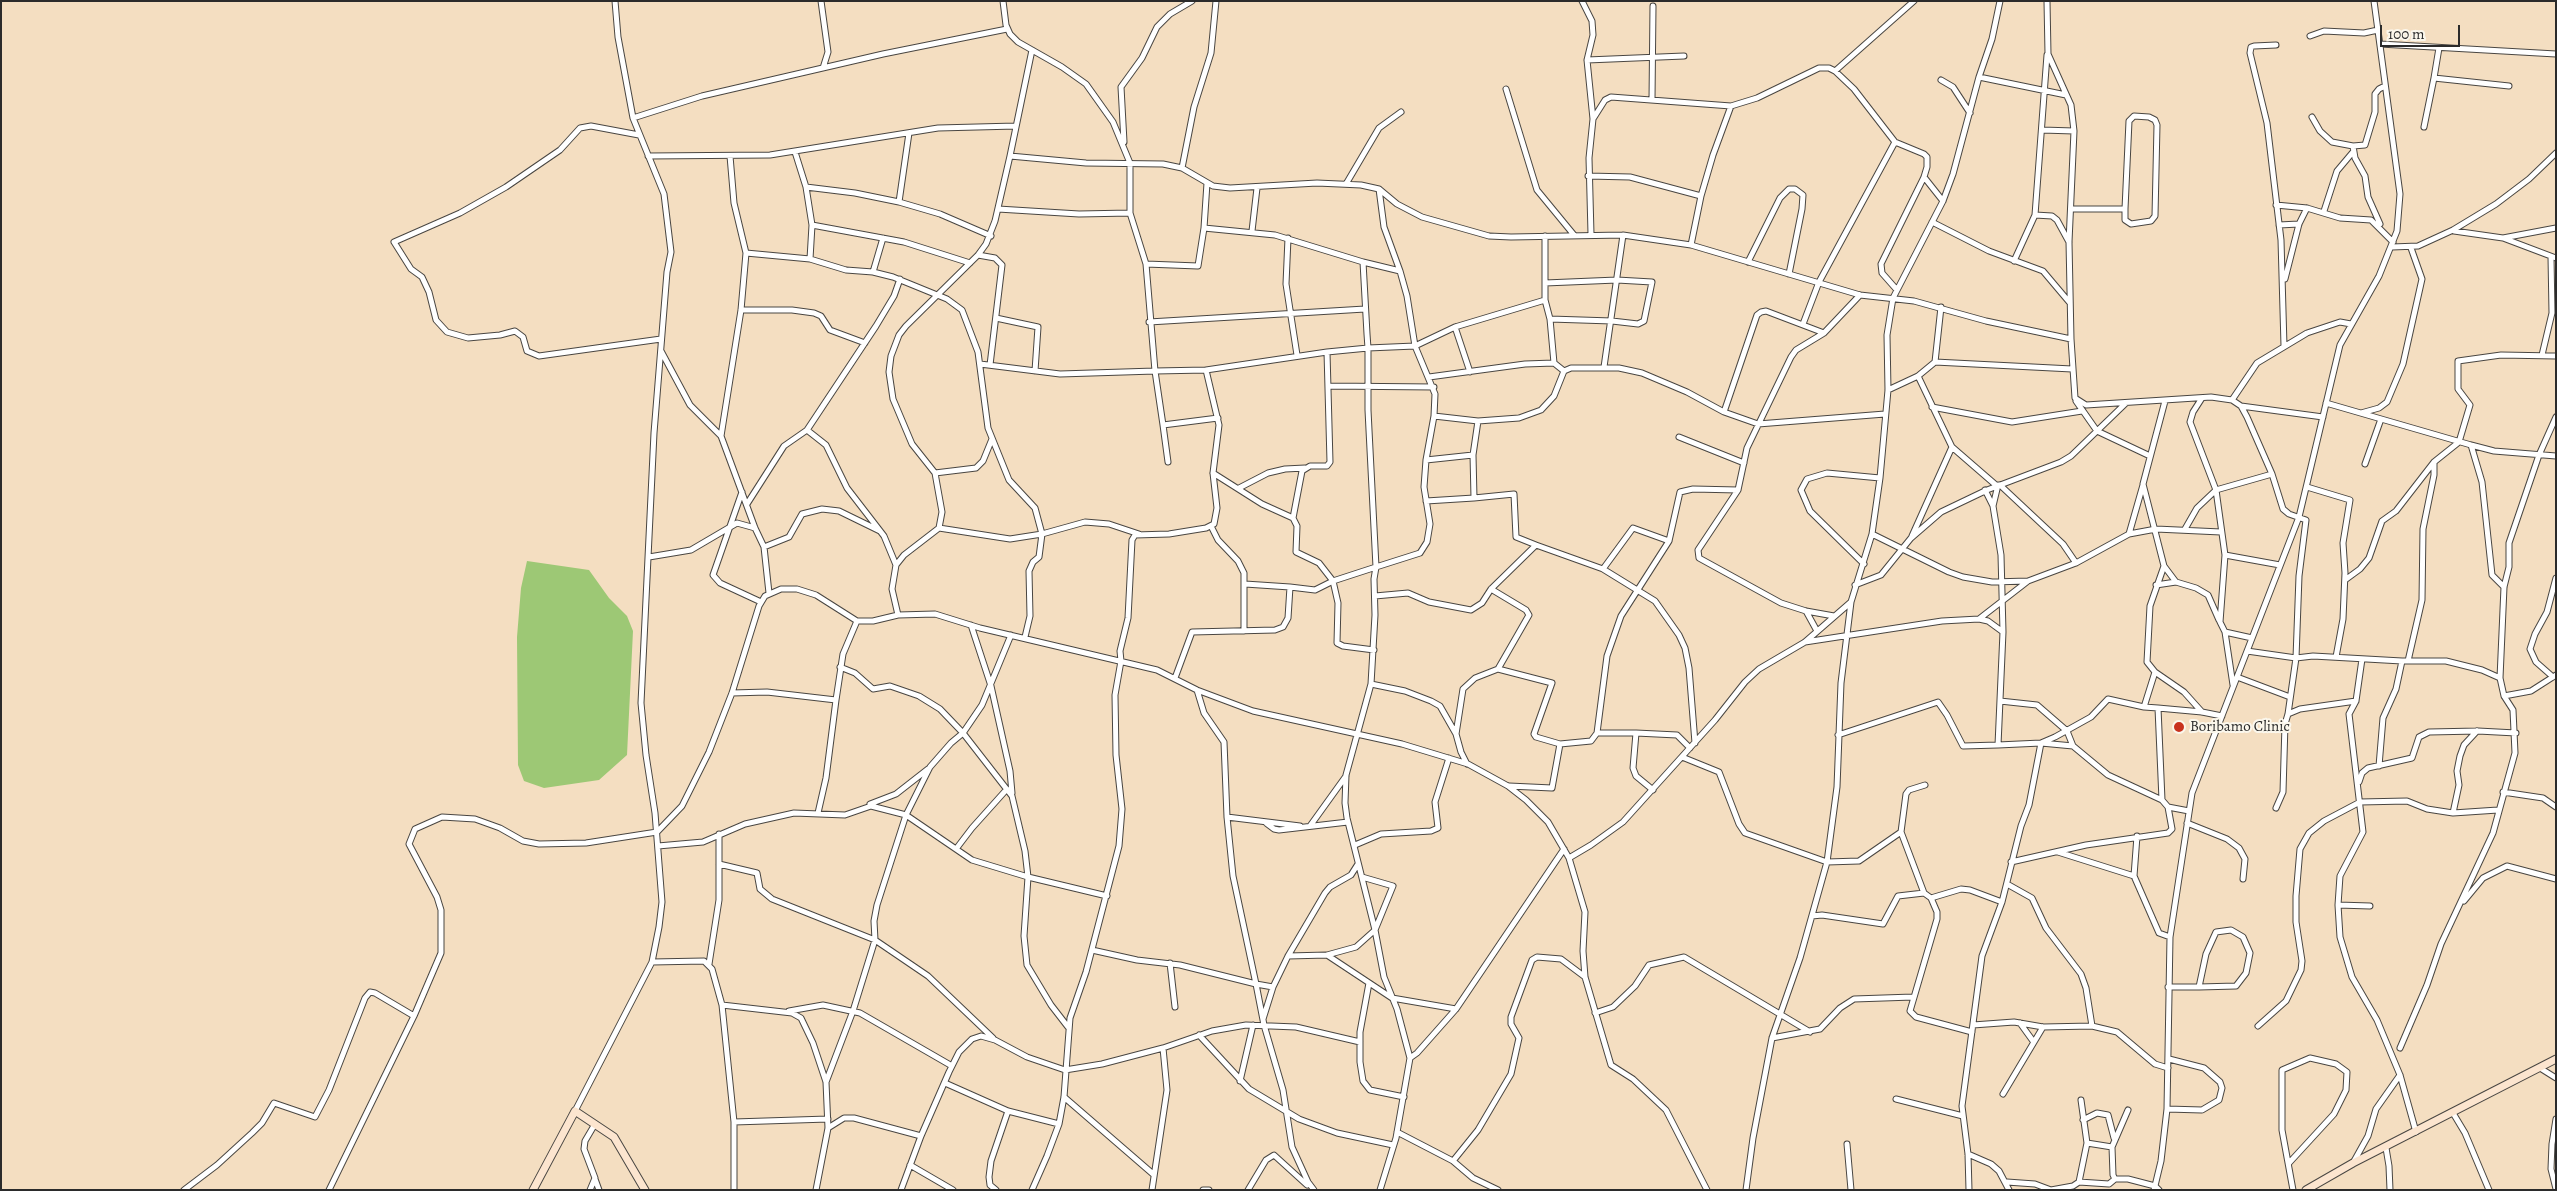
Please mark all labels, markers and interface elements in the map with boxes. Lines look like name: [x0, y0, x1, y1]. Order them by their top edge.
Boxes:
scale bar: [2382, 15, 2462, 47]
text: 100 m: [2388, 24, 2425, 44]
place label: Boribamo Clinic: [2190, 718, 2290, 736]
marker: Boribamo Clinic: [2172, 720, 2186, 734]

